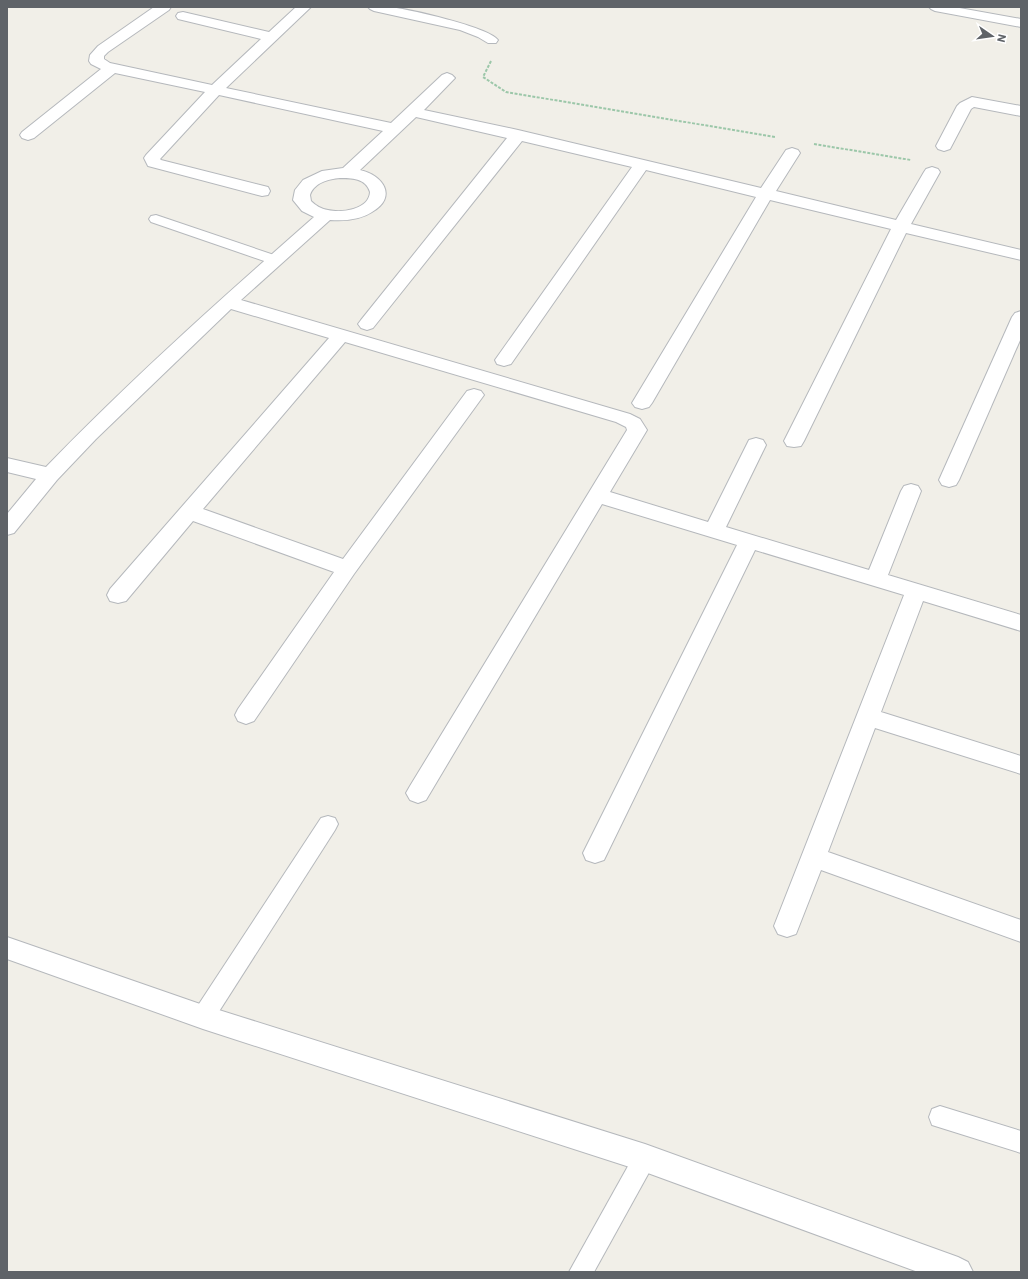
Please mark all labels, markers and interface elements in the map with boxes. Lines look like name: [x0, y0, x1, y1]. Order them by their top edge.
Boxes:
north arrow: [972, 16, 1012, 56]
text: N: [994, 33, 1009, 44]

